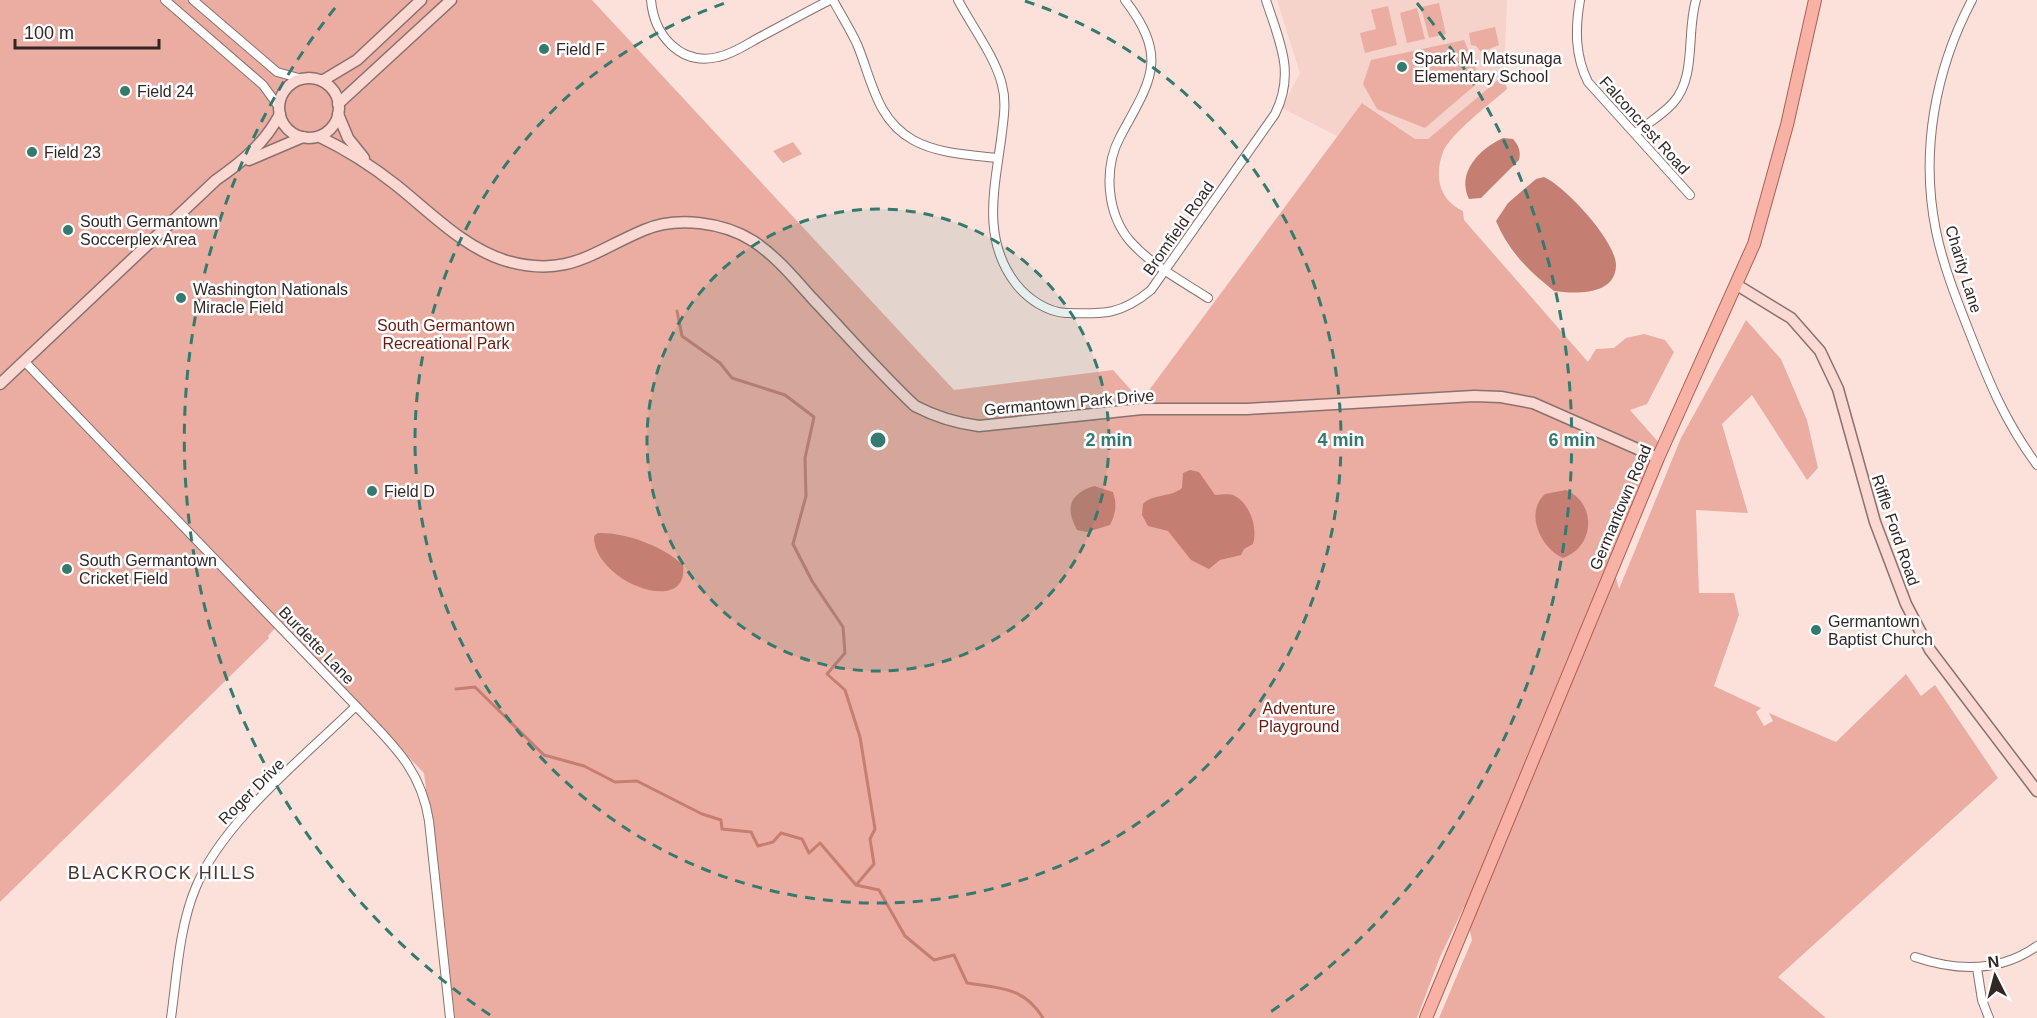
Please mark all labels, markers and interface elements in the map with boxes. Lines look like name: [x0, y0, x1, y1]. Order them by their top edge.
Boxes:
scale bar: [15, 12, 159, 50]
text: 100 m: [24, 23, 74, 43]
place label: Field F: [556, 41, 605, 58]
marker: Field F: [537, 42, 551, 56]
place label: Spark M. Matsunaga Elementary School: [1414, 50, 1562, 85]
marker: Spark M. Matsunaga Elementary School: [1395, 60, 1409, 74]
street label: Falconcrest Road: [1596, 73, 1693, 178]
place label: Field 24: [137, 83, 194, 100]
marker: Field 24: [118, 84, 132, 98]
place label: Field 23: [44, 144, 101, 161]
marker: Field 23: [25, 145, 39, 159]
street label: Bromfield Road: [1140, 178, 1217, 278]
place label: South Germantown Soccerplex Area: [80, 213, 218, 248]
marker: South Germantown Soccerplex Area: [61, 223, 75, 237]
street label: Charity Lane: [1942, 223, 1985, 315]
place label: Washington Nationals Miracle Field: [193, 281, 348, 316]
marker: Washington Nationals Miracle Field: [174, 291, 188, 305]
park label: South Germantown Recreational Park: [377, 317, 515, 352]
street label: Germantown Park Drive: [983, 387, 1155, 418]
centre of rings: [868, 430, 888, 450]
text: 2 min: [1085, 430, 1133, 450]
text: 4 min: [1317, 430, 1365, 450]
text: 6 min: [1548, 430, 1596, 450]
street label: Germantown Road: [1586, 442, 1655, 572]
street label: Riffle Ford Road: [1869, 472, 1922, 588]
place label: Field D: [384, 483, 435, 500]
marker: Field D: [365, 484, 379, 498]
place label: South Germantown Cricket Field: [79, 552, 217, 587]
marker: South Germantown Cricket Field: [60, 562, 74, 576]
street label: Burdette Lane: [276, 603, 358, 687]
place label: Germantown Baptist Church: [1828, 613, 1933, 648]
marker: Germantown Baptist Church: [1809, 623, 1823, 637]
park label: Adventure Playground: [1259, 700, 1339, 735]
street label: Roger Drive: [215, 755, 288, 828]
district label: BLACKROCK HILLS: [68, 863, 256, 883]
north arrow: [1965, 946, 2025, 1006]
text: N: [1987, 953, 2000, 971]

